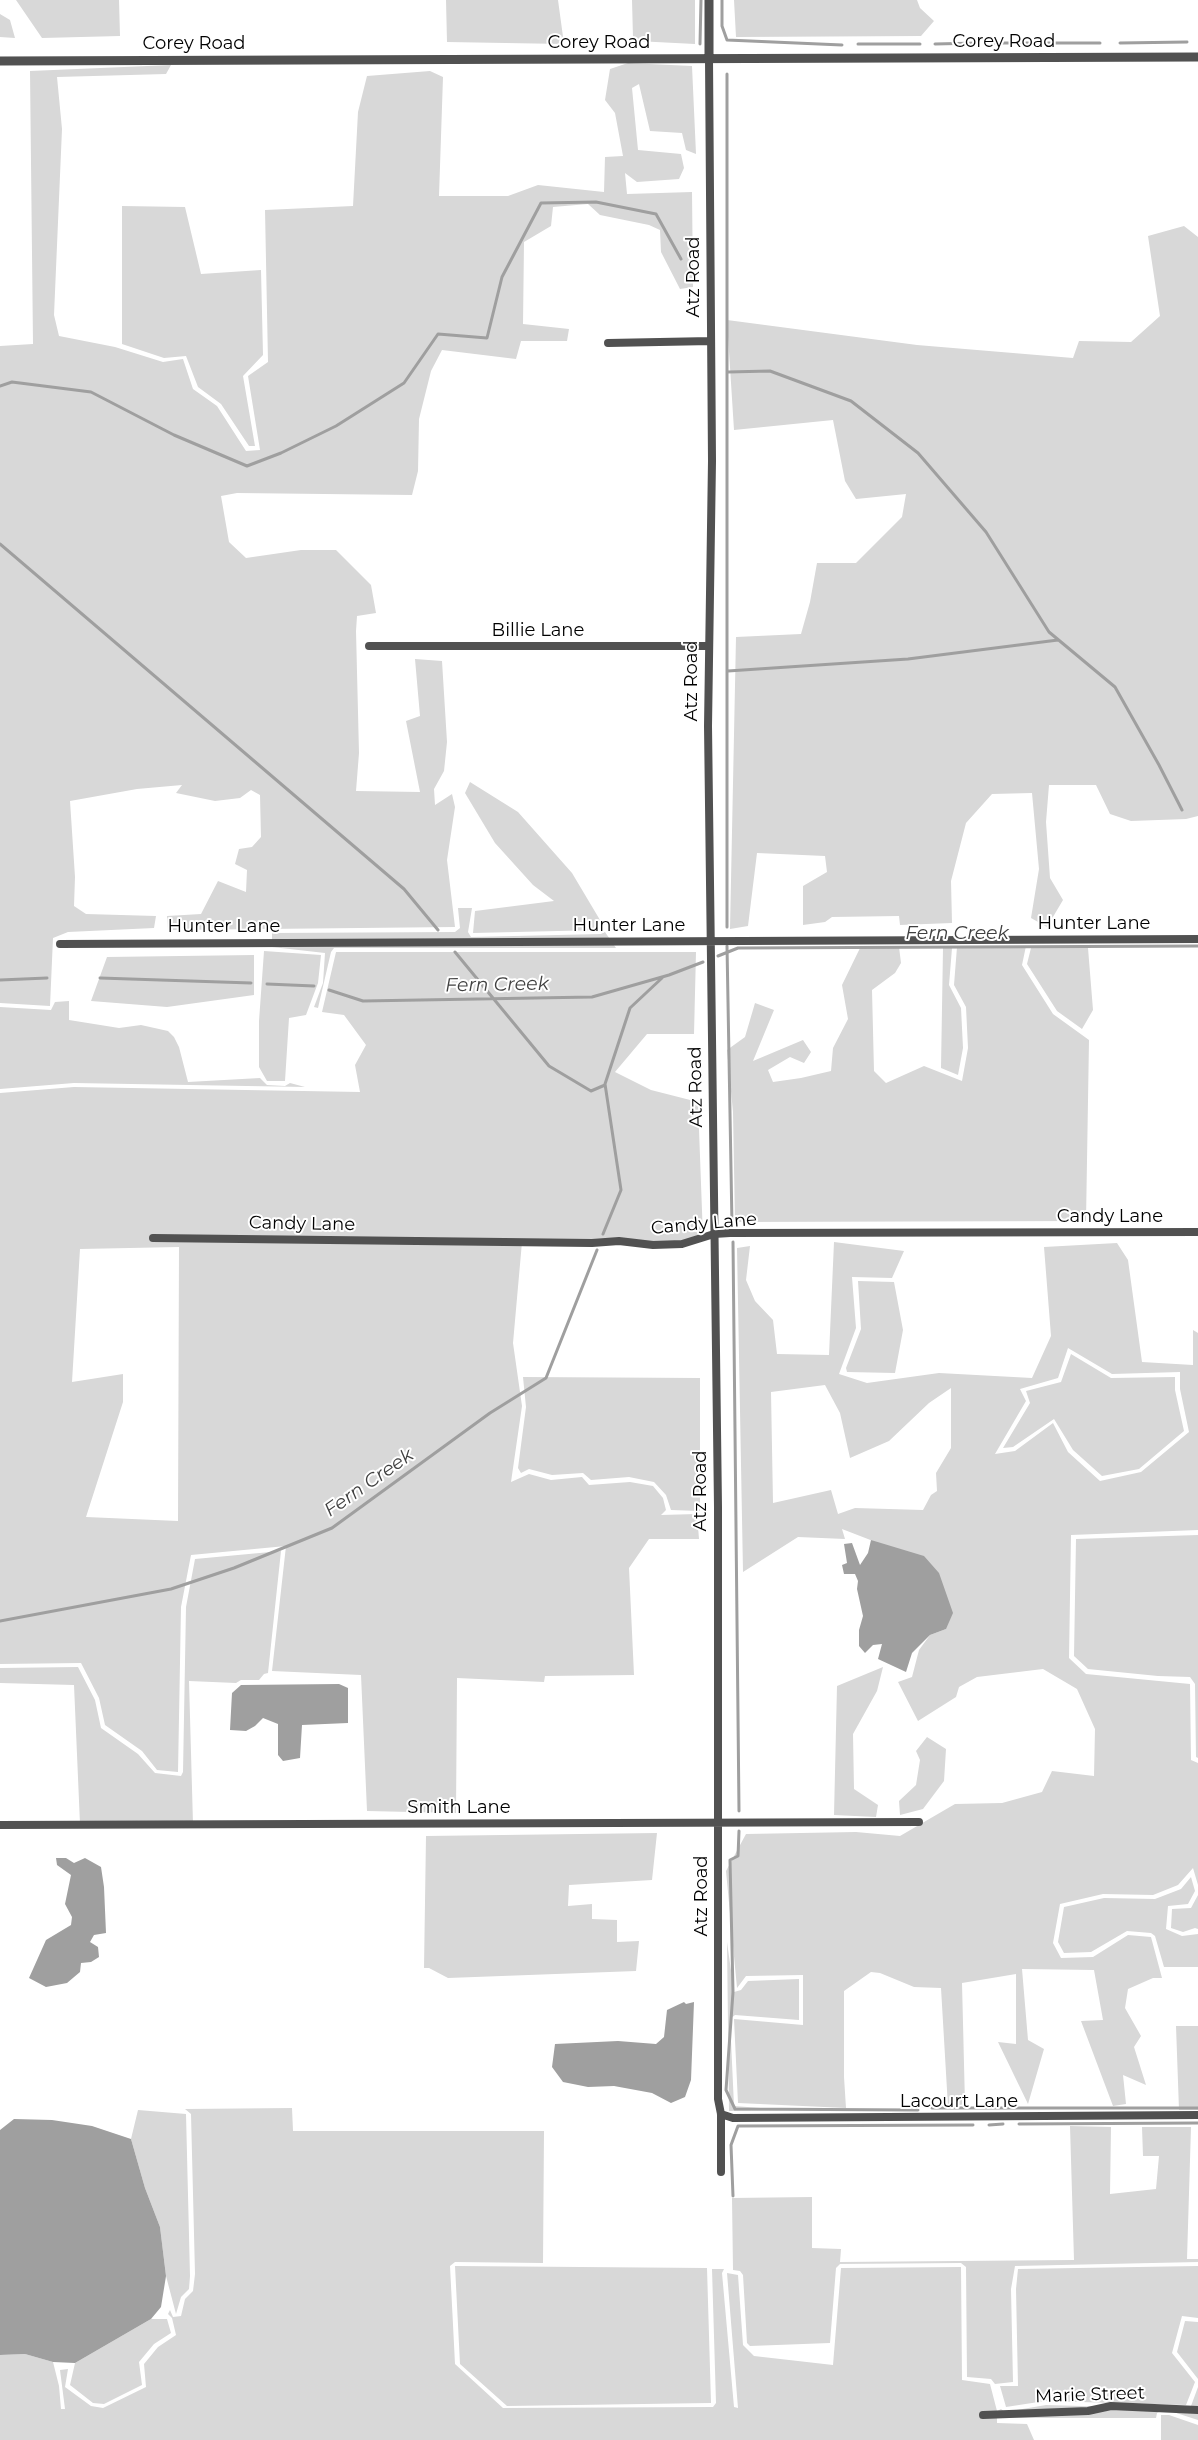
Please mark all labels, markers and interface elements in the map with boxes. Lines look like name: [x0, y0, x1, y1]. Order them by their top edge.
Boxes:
street label: Corey Road: [953, 31, 1055, 53]
street label: Corey Road: [548, 32, 650, 54]
street label: Corey Road: [143, 33, 245, 55]
street label: Atz Road: [683, 236, 705, 318]
street label: Billie Lane: [492, 620, 584, 642]
street label: Atz Road: [681, 640, 703, 722]
street label: Hunter Lane: [1038, 913, 1150, 935]
street label: Hunter Lane: [573, 915, 685, 937]
street label: Hunter Lane: [168, 916, 280, 938]
water label: Fern Creek: [905, 922, 1009, 944]
water label: Fern Creek: [445, 973, 549, 997]
street label: Atz Road: [684, 1046, 708, 1128]
street label: Candy Lane: [1057, 1206, 1163, 1228]
street label: Candy Lane: [650, 1209, 758, 1239]
street label: Candy Lane: [249, 1212, 355, 1236]
water label: Fern Creek: [320, 1444, 418, 1522]
street label: Atz Road: [690, 1450, 712, 1532]
street label: Smith Lane: [407, 1797, 511, 1819]
street label: Atz Road: [691, 1855, 713, 1937]
street label: Lacourt Lane: [900, 2091, 1018, 2113]
street label: Marie Street: [1035, 2382, 1145, 2408]

